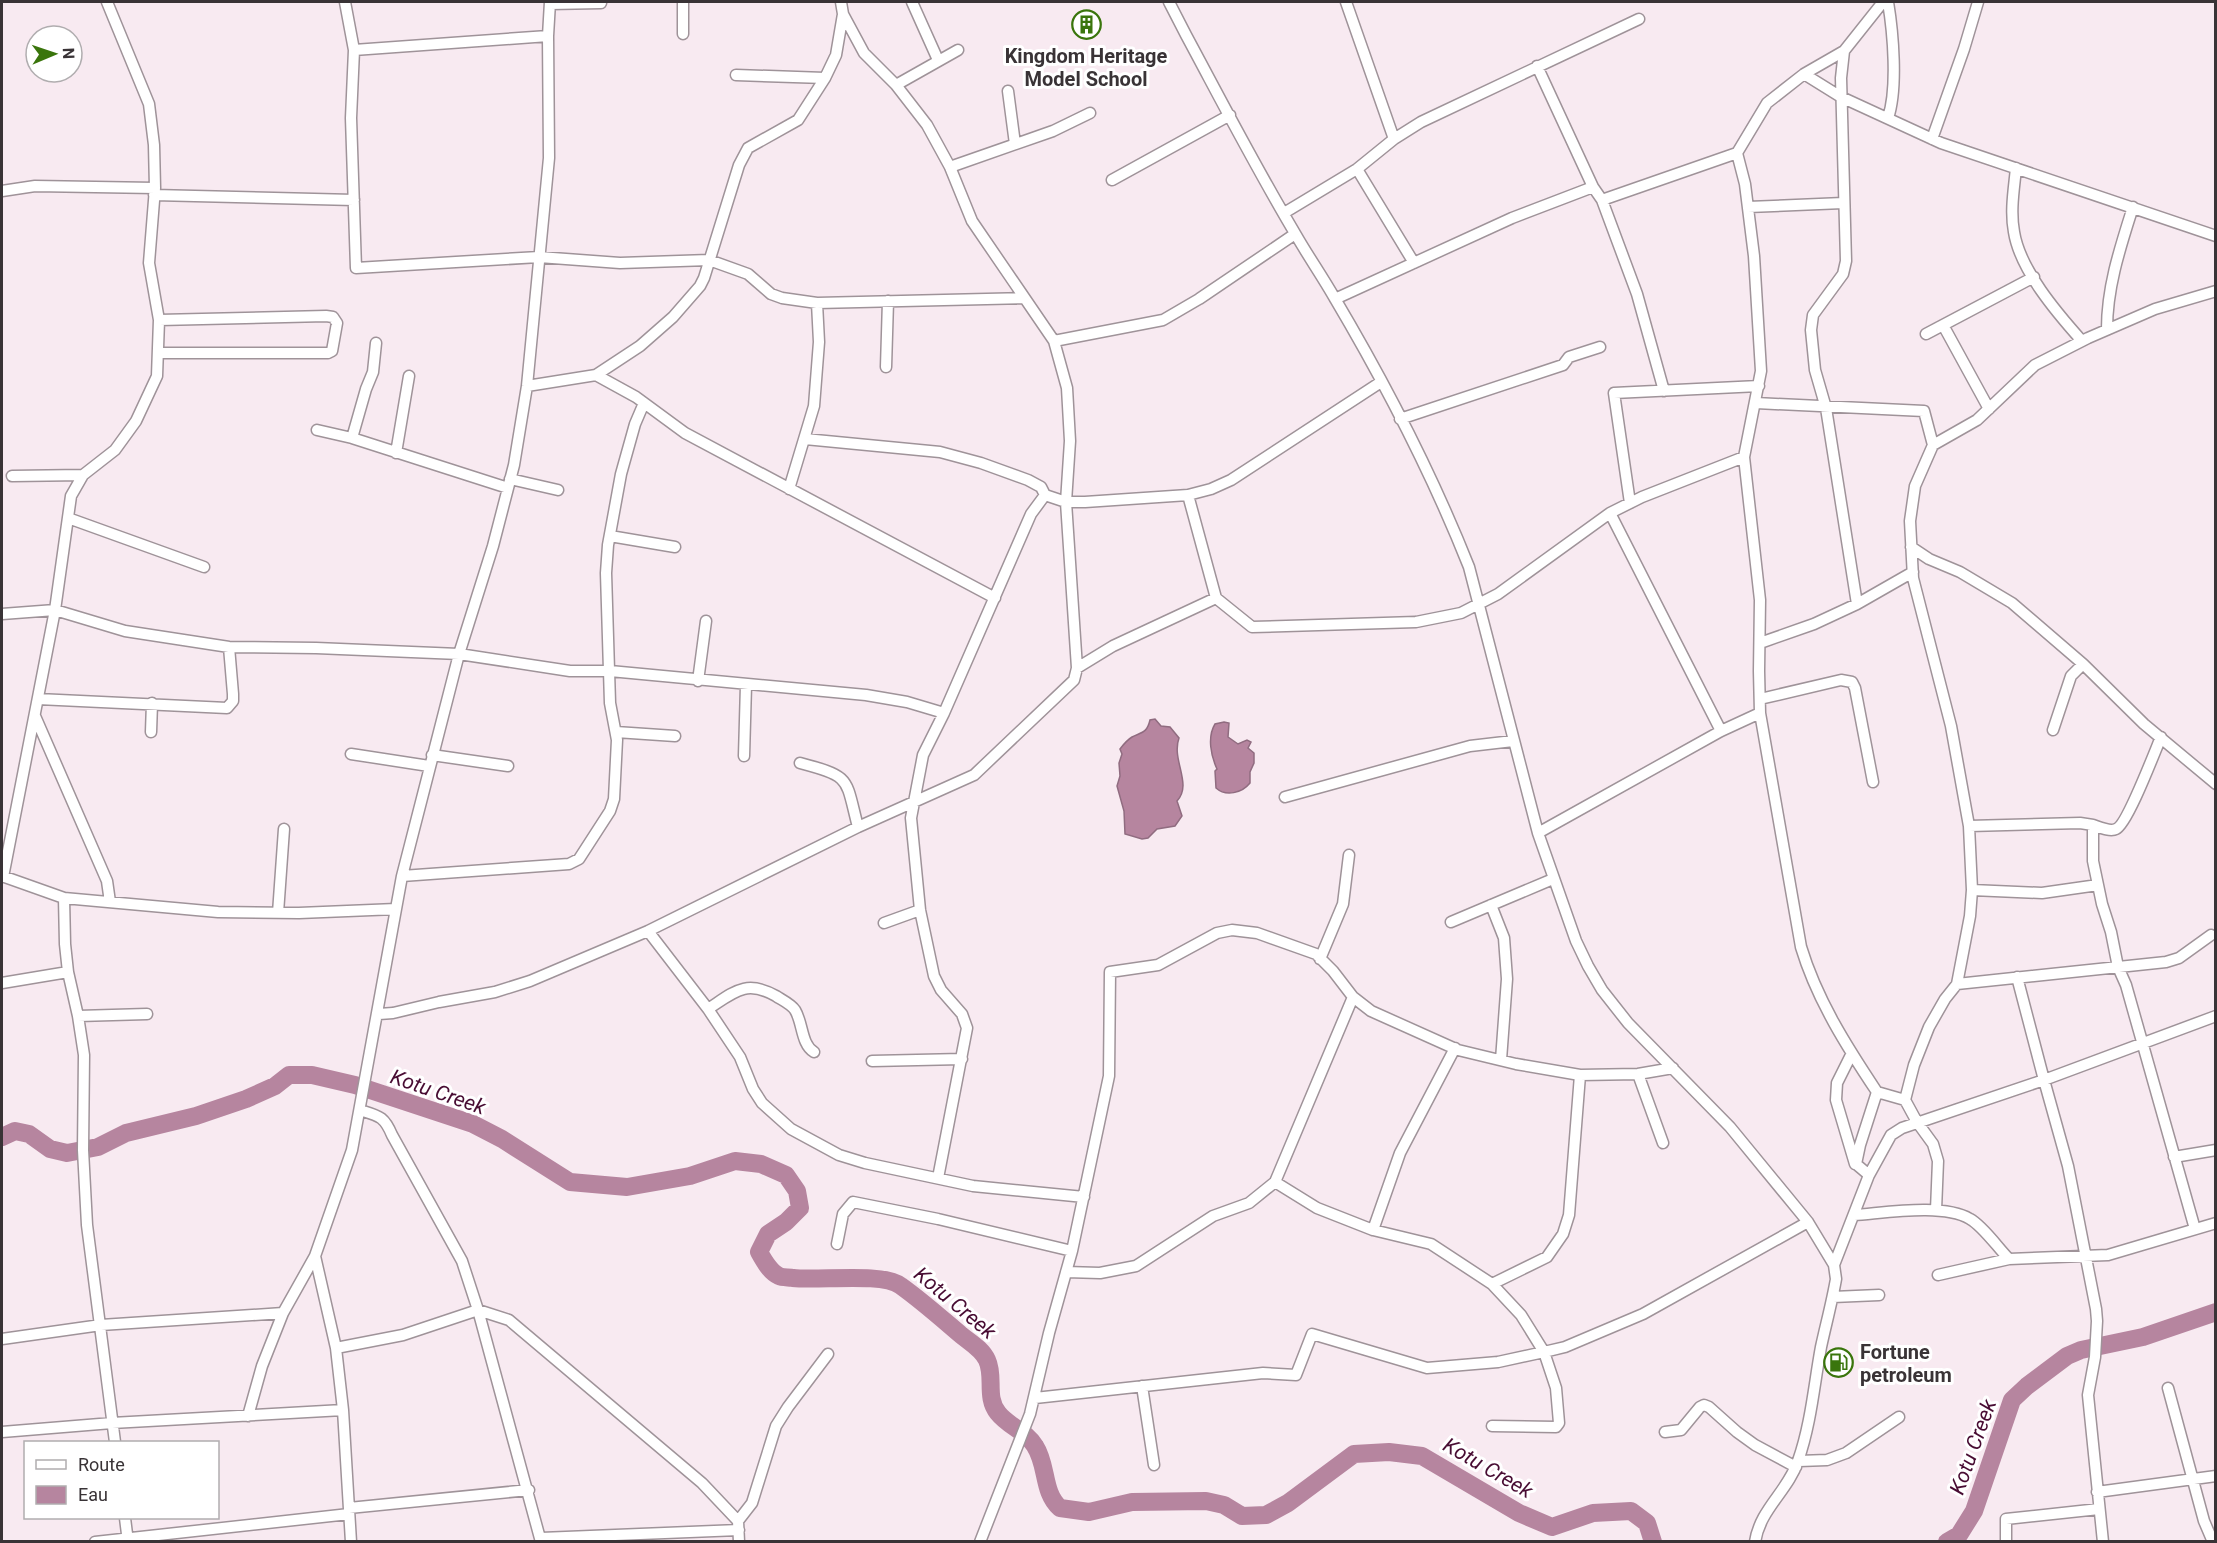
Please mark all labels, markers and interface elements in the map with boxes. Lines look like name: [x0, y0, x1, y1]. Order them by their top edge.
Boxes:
building icon: Kingdom Heritage Model School: [1070, 9, 1102, 41]
north arrow: [24, 24, 84, 84]
place label: Kingdom Heritage Model School: [1005, 44, 1168, 91]
text: N: [59, 48, 78, 59]
water label: Kotu Creek: [387, 1065, 489, 1120]
water label: Kotu Creek: [909, 1262, 1001, 1344]
place label: Fortune petroleum: [1860, 1340, 1952, 1387]
fuel station icon: Fortune petroleum: [1823, 1347, 1855, 1379]
water label: Kotu Creek: [1945, 1396, 2001, 1498]
water label: Kotu Creek: [1439, 1433, 1537, 1503]
legend: [24, 1441, 219, 1519]
text: Route: [78, 1454, 125, 1475]
text: Eau: [78, 1484, 108, 1505]

